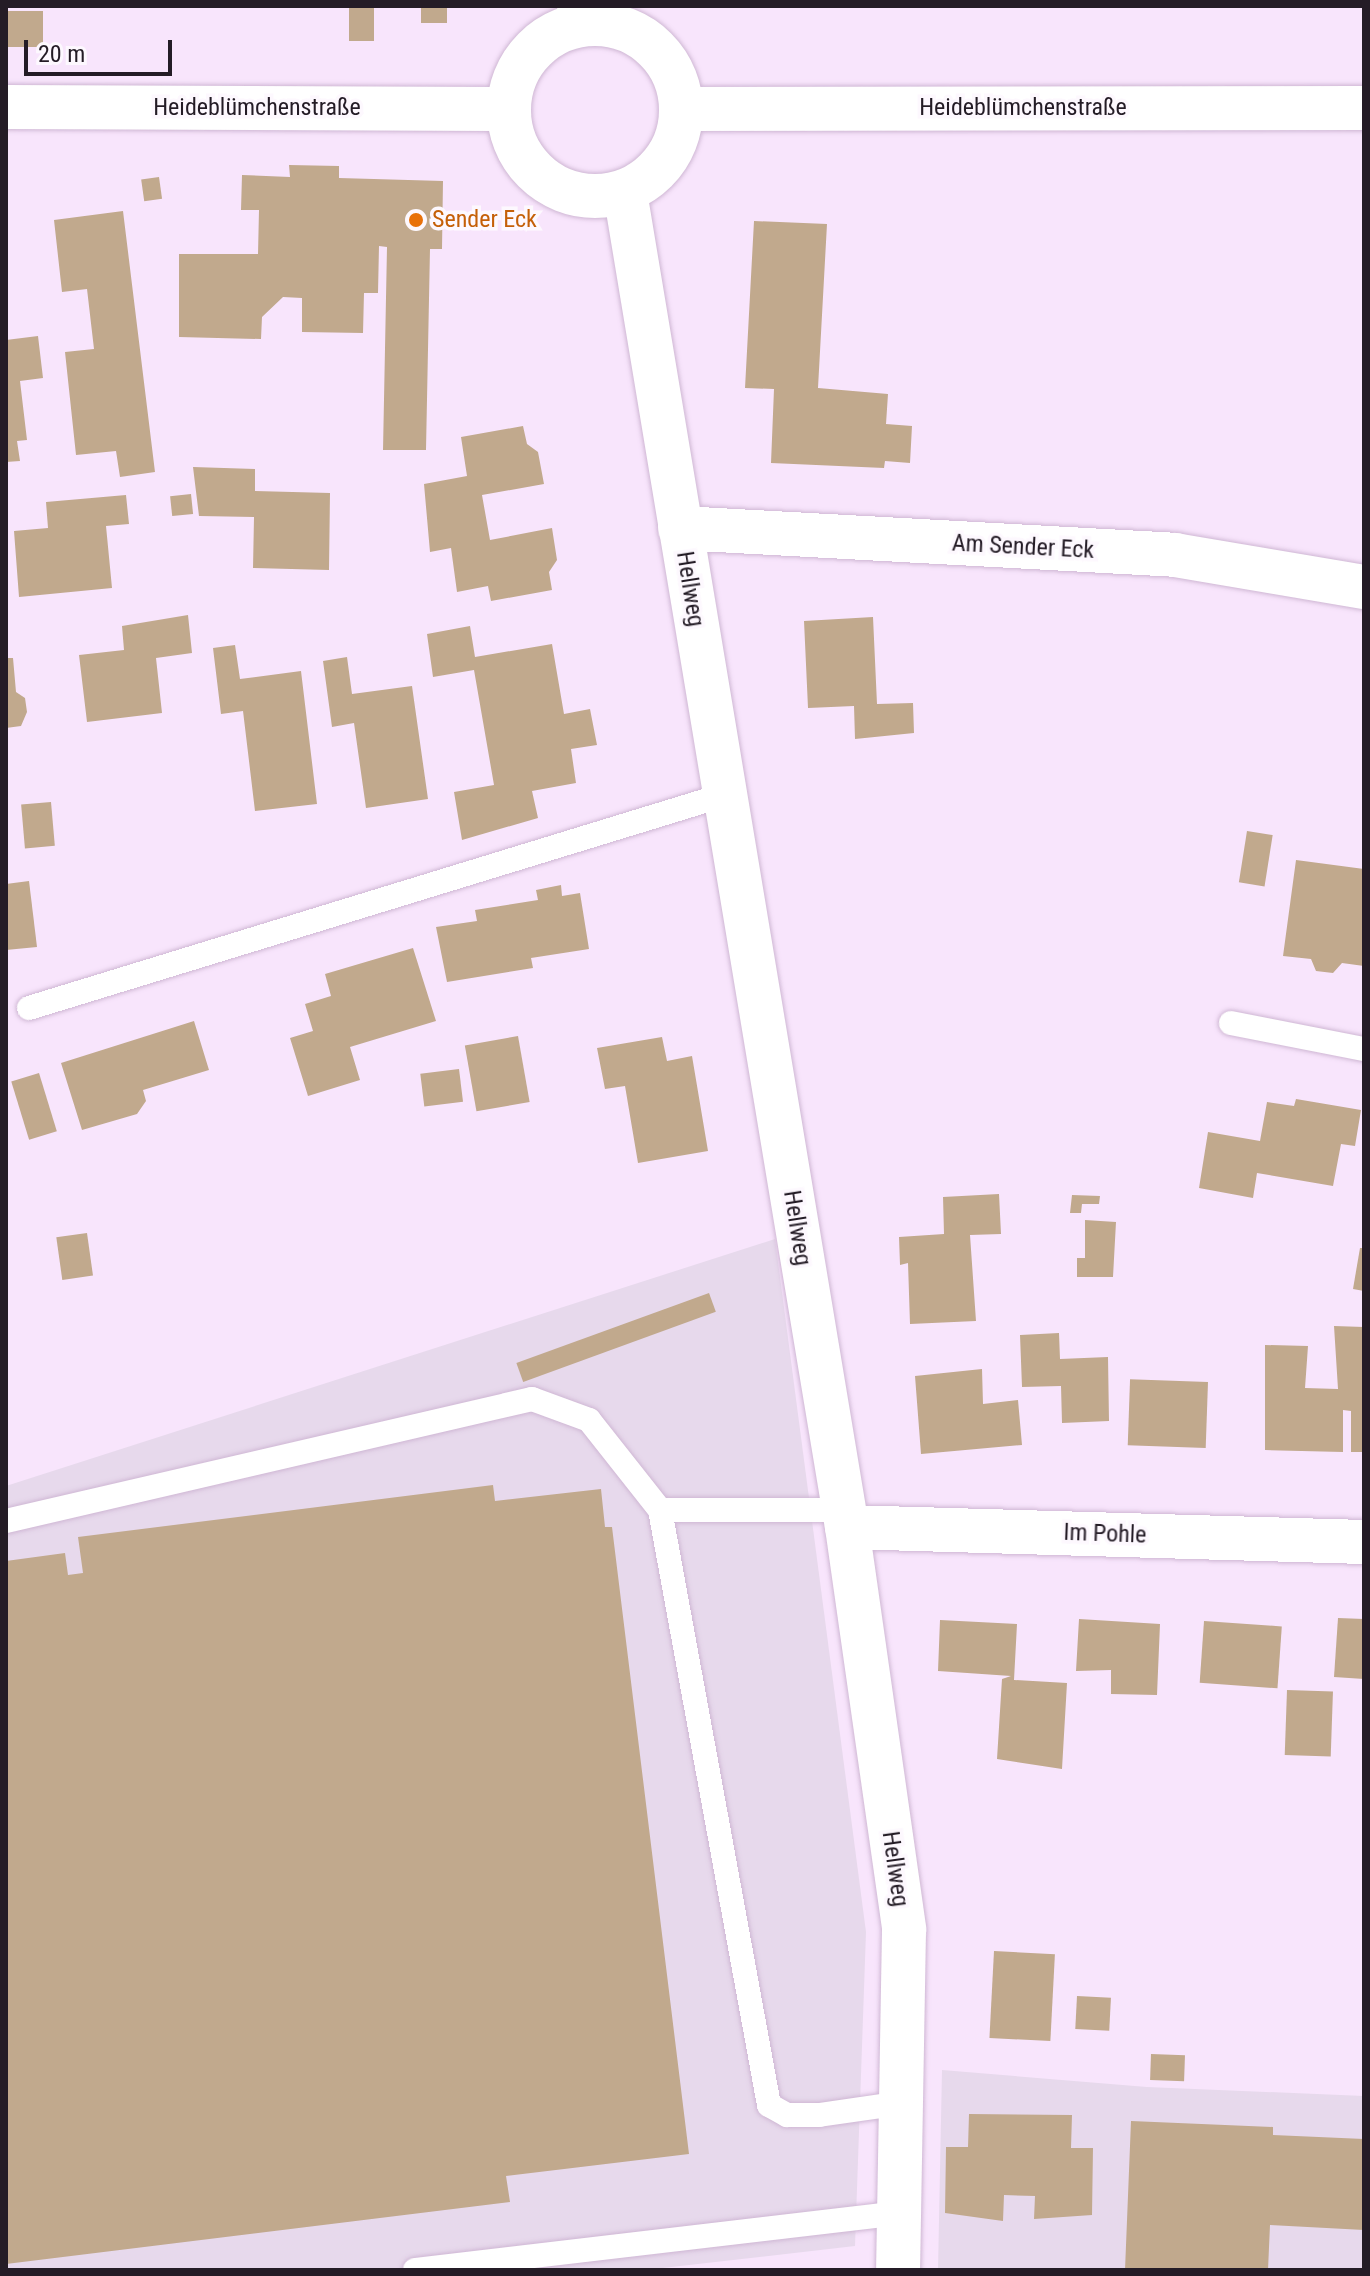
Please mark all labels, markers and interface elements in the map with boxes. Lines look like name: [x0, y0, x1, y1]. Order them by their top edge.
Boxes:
scale bar: [28, 24, 176, 74]
text: 20 m: [38, 40, 85, 68]
street label: Heideblümchenstraße: [153, 94, 361, 122]
street label: Heideblümchenstraße: [919, 94, 1127, 122]
place label: Sender Eck: [432, 206, 537, 234]
marker: Sender Eck: [407, 211, 425, 229]
street label: Am Sender Eck: [951, 529, 1095, 565]
street label: Hellweg: [670, 549, 710, 629]
street label: Hellweg: [777, 1188, 817, 1268]
street label: Im Pohle: [1063, 1518, 1147, 1550]
street label: Hellweg: [875, 1829, 915, 1909]

